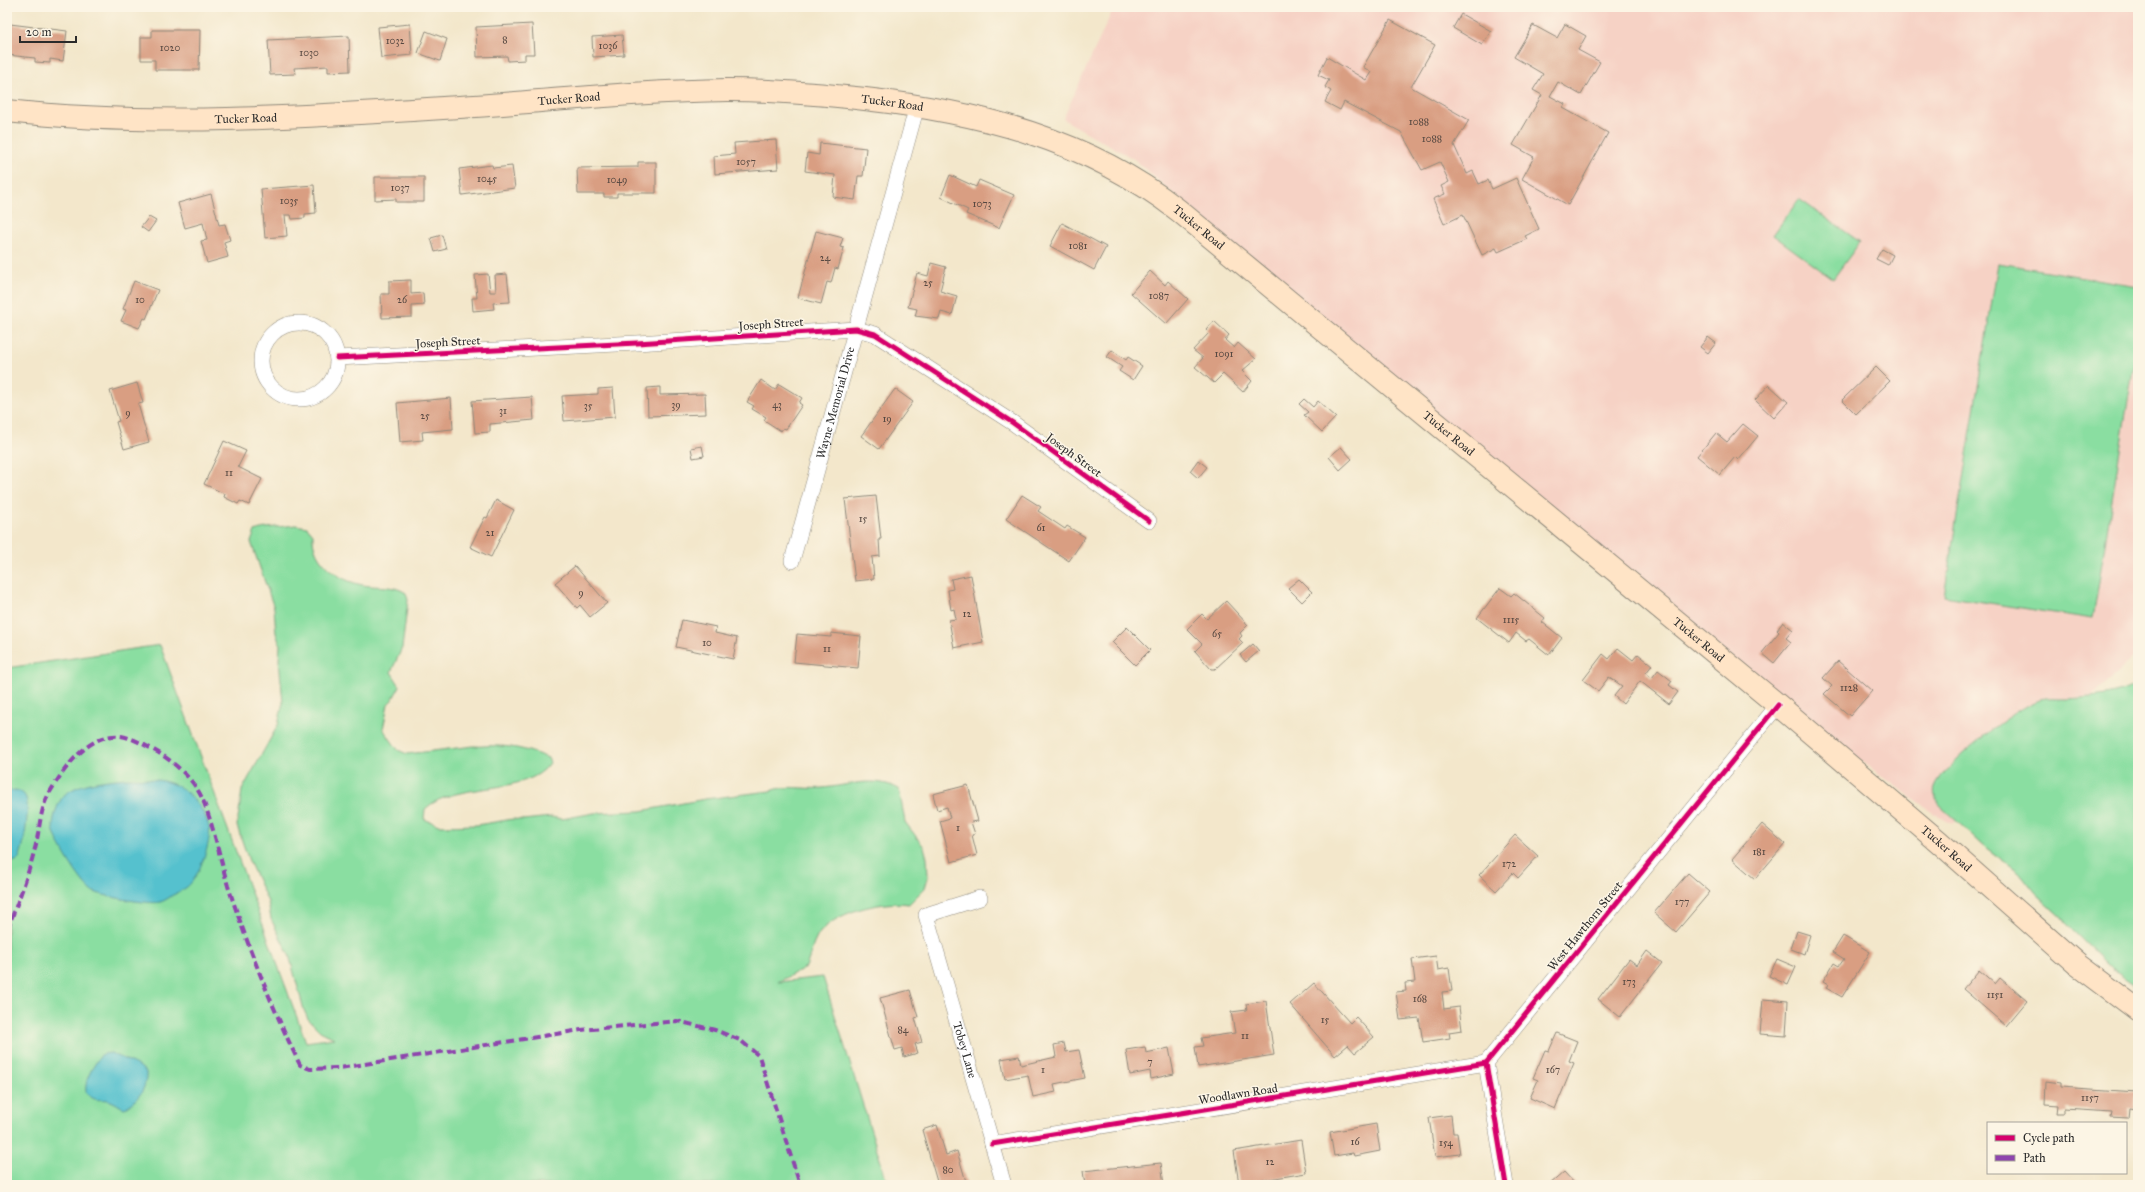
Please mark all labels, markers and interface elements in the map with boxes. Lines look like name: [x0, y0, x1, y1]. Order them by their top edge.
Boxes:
scale bar: [20, 18, 76, 44]
text: 20 m: [26, 25, 52, 39]
house number: 8: [502, 34, 508, 46]
house number: 1032: [386, 35, 404, 47]
house number: 1036: [599, 40, 618, 52]
house number: 1020: [160, 42, 180, 54]
house number: 1030: [299, 47, 319, 59]
street label: Tucker Road: [537, 89, 601, 108]
street label: Tucker Road: [860, 92, 924, 114]
street label: Tucker Road: [214, 110, 277, 126]
house number: 1088: [1409, 116, 1429, 128]
house number: 1088: [1422, 133, 1442, 145]
house number: 1057: [736, 156, 756, 168]
house number: 1045: [477, 173, 497, 185]
house number: 1049: [607, 174, 627, 186]
house number: 1037: [390, 182, 410, 194]
house number: 1035: [280, 195, 299, 207]
house number: 1073: [972, 198, 992, 210]
street label: Tucker Road: [1170, 202, 1227, 253]
house number: 1081: [1069, 240, 1088, 252]
house number: 24: [820, 252, 831, 264]
house number: 25: [923, 277, 933, 289]
house number: 1087: [1149, 290, 1169, 302]
house number: 10: [135, 294, 145, 306]
house number: 26: [397, 294, 408, 306]
street label: Joseph Street: [736, 315, 805, 334]
street label: Joseph Street: [413, 333, 482, 352]
street label: Wayne Memorial Drive: [813, 345, 857, 460]
house number: 1091: [1215, 348, 1234, 360]
house number: 39: [671, 399, 681, 411]
house number: 43: [772, 399, 782, 411]
house number: 35: [584, 400, 593, 412]
house number: 31: [499, 405, 507, 417]
house number: 9: [125, 407, 131, 419]
street label: Tucker Road: [1420, 408, 1477, 459]
house number: 25: [420, 410, 430, 422]
house number: 19: [882, 413, 892, 425]
street label: Joseph Street: [1041, 429, 1105, 481]
house number: 11: [225, 467, 233, 479]
house number: 15: [859, 513, 868, 525]
house number: 61: [1036, 522, 1046, 534]
house number: 21: [486, 527, 494, 539]
house number: 9: [578, 587, 584, 599]
house number: 12: [963, 608, 972, 620]
house number: 1115: [1503, 614, 1520, 626]
street label: Tucker Road: [1670, 614, 1727, 665]
house number: 65: [1212, 628, 1222, 640]
house number: 10: [702, 637, 712, 649]
house number: 11: [823, 643, 831, 655]
house number: 1128: [1840, 682, 1858, 694]
house number: 1: [956, 822, 960, 834]
street label: Tucker Road: [1918, 823, 1974, 874]
house number: 181: [1752, 846, 1766, 858]
house number: 172: [1502, 858, 1516, 870]
street label: West Hawthorn Street: [1545, 878, 1626, 973]
house number: 177: [1675, 896, 1689, 908]
house number: 173: [1622, 976, 1636, 988]
house number: 1151: [1987, 989, 2003, 1001]
house number: 168: [1413, 993, 1427, 1005]
house number: 15: [1321, 1014, 1330, 1026]
street label: Tobey Lane: [950, 1020, 980, 1080]
house number: 84: [898, 1024, 909, 1036]
house number: 11: [1241, 1030, 1249, 1042]
house number: 7: [1147, 1056, 1153, 1068]
house number: 1: [1041, 1064, 1045, 1076]
house number: 167: [1546, 1064, 1560, 1076]
street label: Woodlawn Road: [1197, 1081, 1279, 1107]
house number: 1157: [2081, 1092, 2099, 1104]
legend: [1987, 1122, 2127, 1174]
text: Cycle path: [2023, 1131, 2075, 1145]
house number: 16: [1350, 1136, 1360, 1148]
house number: 154: [1439, 1137, 1453, 1149]
text: Path: [2023, 1151, 2046, 1165]
house number: 12: [1266, 1156, 1275, 1168]
house number: 80: [942, 1164, 954, 1176]

